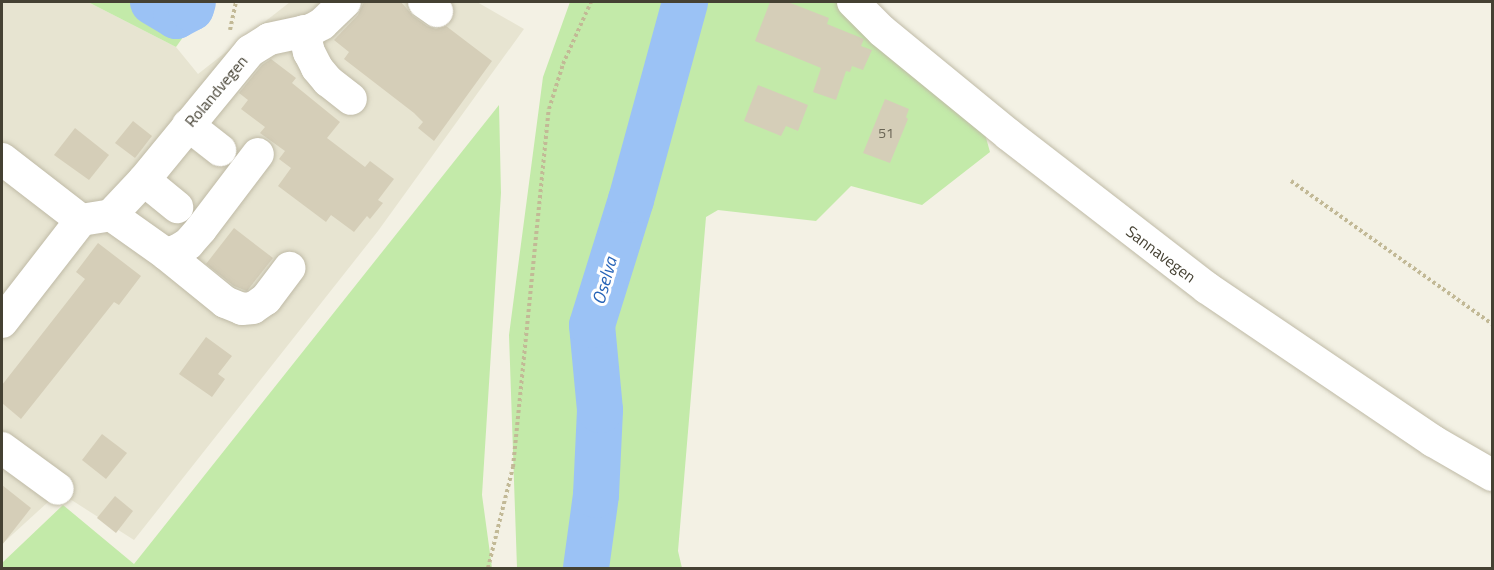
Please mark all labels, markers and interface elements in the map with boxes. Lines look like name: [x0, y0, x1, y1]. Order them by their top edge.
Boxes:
street label: Rolandvegen: [181, 51, 251, 131]
house number: 51: [878, 125, 894, 141]
street label: Sannavegen: [1122, 222, 1200, 286]
water label: Oselva: [588, 255, 622, 307]

